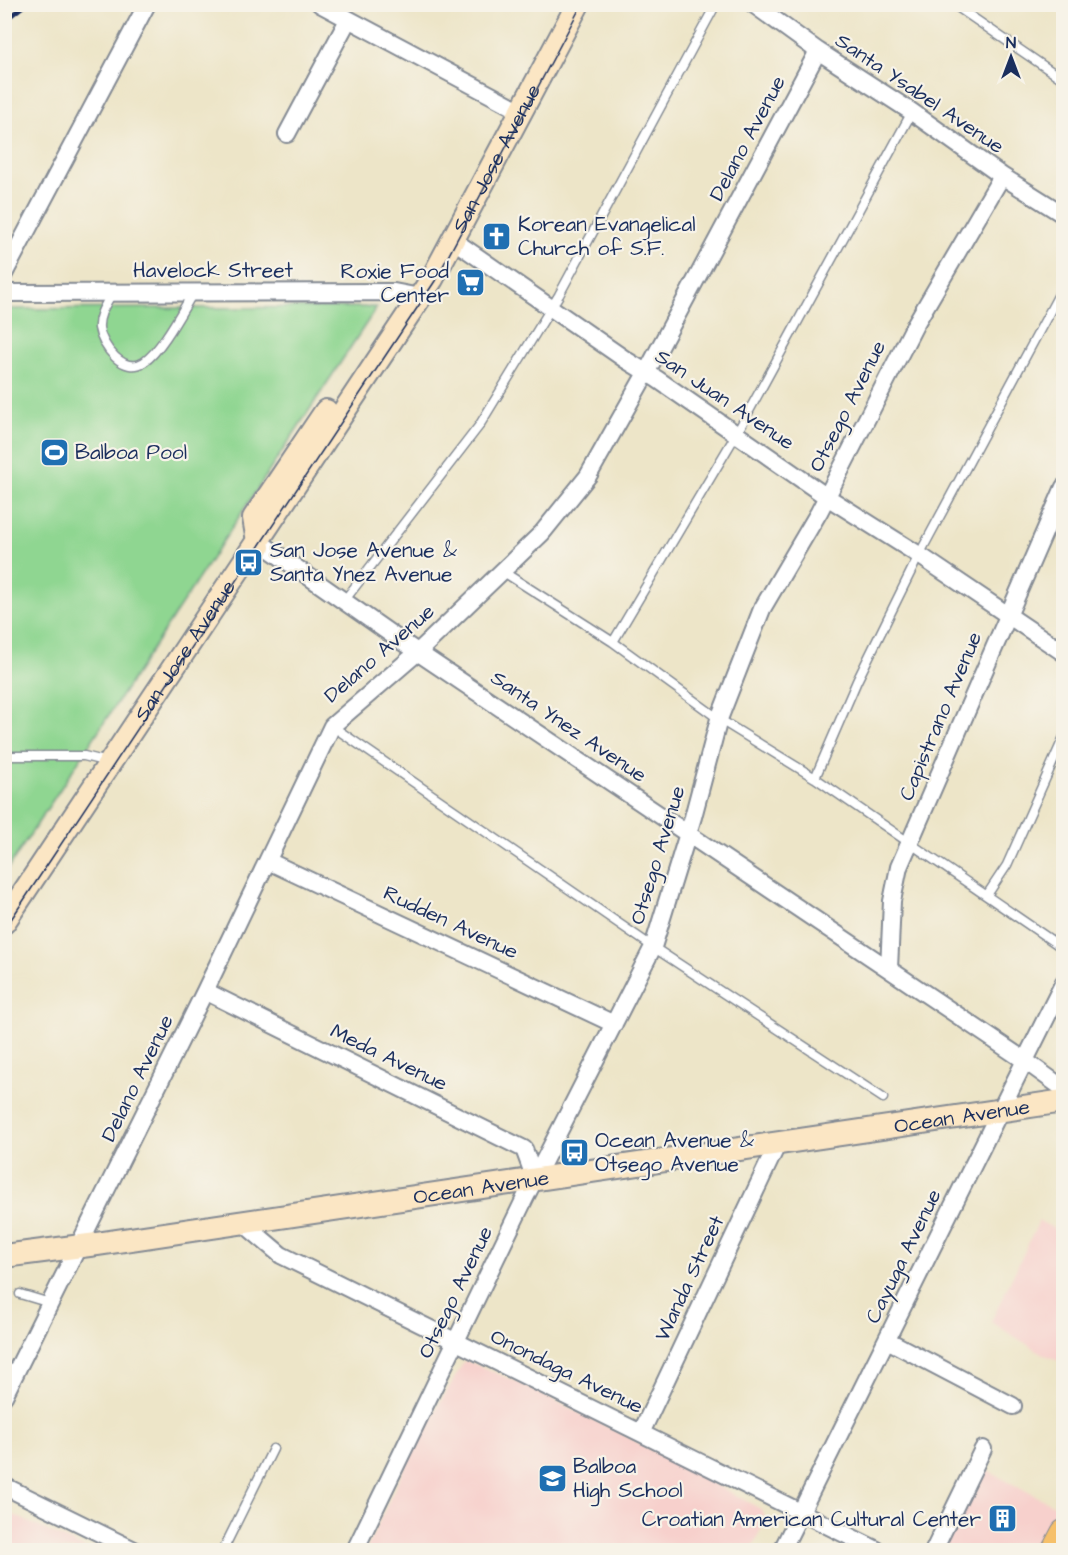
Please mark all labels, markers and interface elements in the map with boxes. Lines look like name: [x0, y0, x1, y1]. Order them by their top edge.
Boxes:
street label: Santa Ysabel Avenue: [830, 26, 1010, 161]
north arrow: [981, 27, 1041, 87]
text: N: [1006, 32, 1016, 54]
street label: Delano Avenue: [702, 71, 793, 206]
street label: San Jose Avenue: [445, 79, 548, 238]
place label: Korean Evangelical Church of S.F.: [518, 210, 696, 263]
church icon: Korean Evangelical Church of S.F.: [481, 220, 513, 252]
street label: Havelock Street: [133, 256, 294, 285]
place label: Roxie Food Center: [340, 257, 449, 310]
supermarket icon: Roxie Food Center: [454, 267, 486, 299]
street label: Otsego Avenue: [802, 336, 895, 478]
street label: San Juan Avenue: [649, 342, 800, 457]
sports icon: Balboa Pool: [38, 436, 70, 468]
place label: Balboa Pool: [75, 438, 187, 467]
place label: San Jose Avenue & Santa Ynez Avenue: [270, 536, 457, 589]
bus stop icon: San Jose Avenue & Santa Ynez Avenue: [233, 546, 265, 578]
street label: San Jose Avenue: [127, 574, 243, 727]
street label: Delano Avenue: [318, 597, 441, 710]
street label: Capistrano Avenue: [892, 627, 990, 805]
street label: Santa Ynez Avenue: [485, 663, 652, 789]
street label: Otsego Avenue: [623, 782, 694, 929]
street label: Rudden Avenue: [379, 879, 523, 966]
street label: Delano Avenue: [94, 1010, 181, 1147]
street label: Meda Avenue: [325, 1017, 452, 1098]
street label: Ocean Avenue: [892, 1092, 1032, 1141]
place label: Ocean Avenue & Otsego Avenue: [595, 1126, 754, 1181]
bus stop icon: Ocean Avenue & Otsego Avenue: [558, 1136, 590, 1168]
street label: Ocean Avenue: [411, 1163, 551, 1212]
street label: Cayuga Avenue: [858, 1184, 950, 1329]
street label: Wanda Street: [648, 1210, 731, 1346]
street label: Otsego Avenue: [411, 1221, 502, 1364]
street label: Onondaga Avenue: [485, 1322, 648, 1423]
place label: Balboa High School: [573, 1452, 683, 1507]
school or university icon: Balboa High School: [536, 1462, 568, 1494]
building icon: Croatian American Cultural Center: [986, 1503, 1018, 1535]
place label: Croatian American Cultural Center: [642, 1505, 981, 1534]

